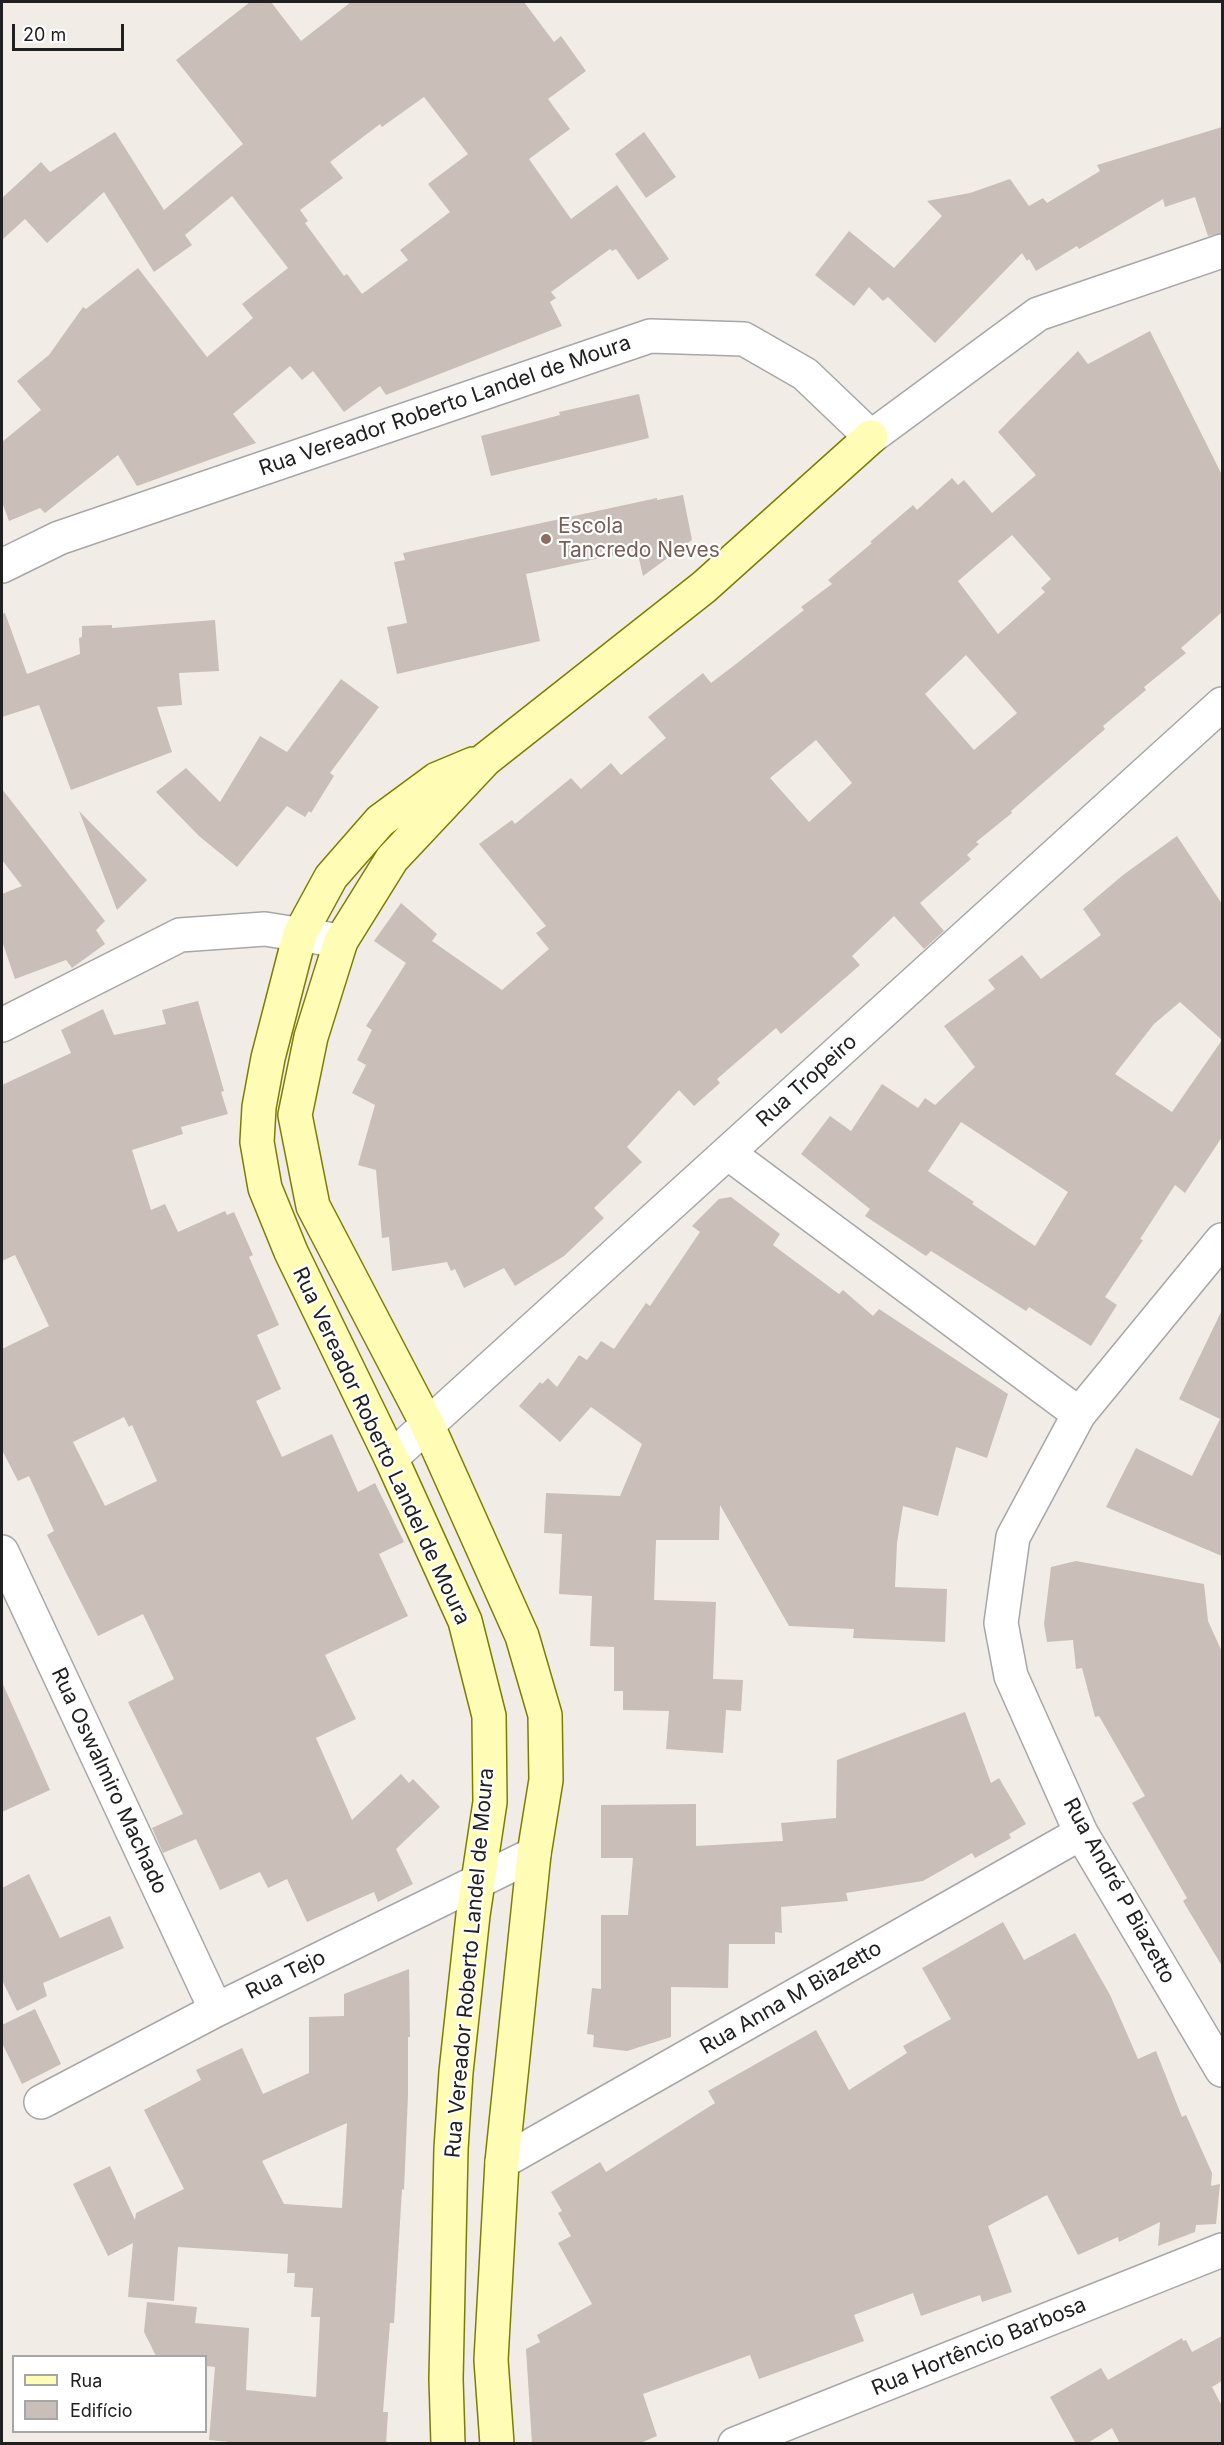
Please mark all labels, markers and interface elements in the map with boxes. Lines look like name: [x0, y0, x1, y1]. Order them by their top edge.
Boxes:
scale bar: [15, 12, 128, 50]
text: 20 m: [23, 24, 66, 45]
street label: Rua Vereador Roberto Landel de Moura: [256, 330, 634, 482]
place label: Escola Tancredo Neves: [558, 514, 720, 564]
marker: Escola Tancredo Neves: [539, 532, 553, 546]
street label: Rua Tropeiro: [752, 1029, 862, 1133]
street label: Rua Vereador Roberto Landel de Moura: [287, 1263, 475, 1629]
street label: Rua Oswalmiro Machado: [45, 1664, 173, 1898]
street label: Rua Vereador Roberto Landel de Moura: [440, 1767, 500, 2159]
street label: Rua André P Biazetto: [1058, 1794, 1180, 1988]
street label: Rua Anna M Biazetto: [696, 1936, 886, 2060]
street label: Rua Tejo: [242, 1945, 330, 2005]
street label: Rua Hortêncio Barbosa: [868, 2292, 1090, 2402]
legend: [12, 2355, 207, 2433]
text: Rua: [70, 2370, 102, 2391]
text: Edifício: [70, 2400, 133, 2421]

